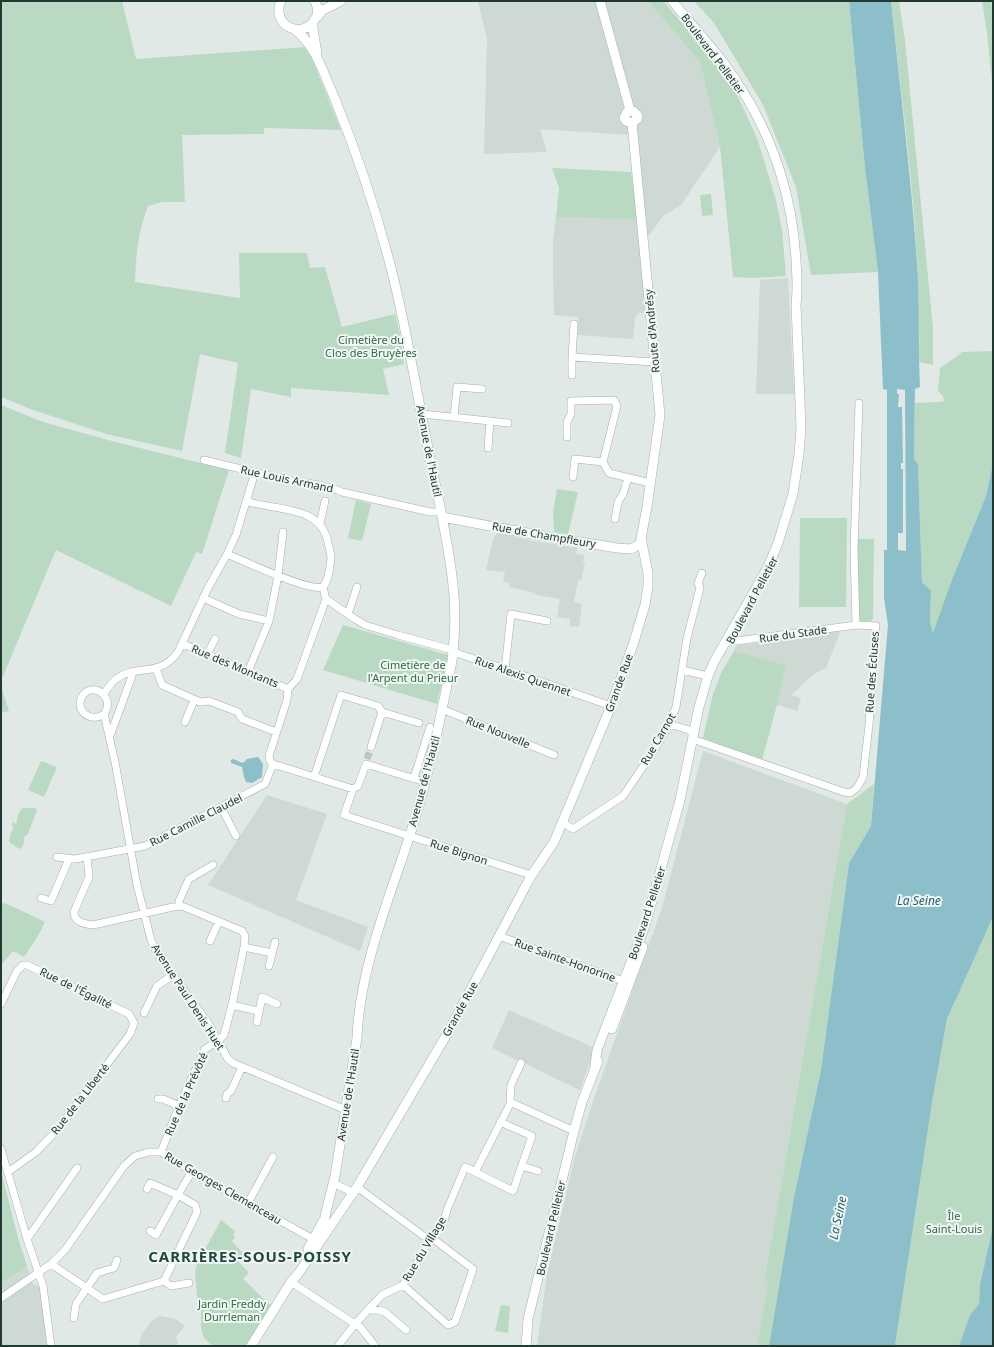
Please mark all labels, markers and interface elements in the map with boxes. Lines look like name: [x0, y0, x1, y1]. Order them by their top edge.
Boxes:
street label: Boulevard Pelletier: [678, 10, 749, 97]
street label: Route d'Andrésy: [640, 288, 663, 373]
park label: Cimetière du Clos des Bruyères: [325, 332, 417, 360]
street label: Avenue de l'Hautil: [413, 404, 446, 498]
street label: Rue Louis Armand: [239, 461, 335, 496]
street label: Rue de Champfleury: [491, 518, 598, 551]
street label: Boulevard Pelletier: [722, 553, 781, 646]
street label: Rue du Stade: [758, 621, 828, 646]
street label: Rue des Écluses: [861, 631, 882, 713]
street label: Rue des Montants: [189, 640, 281, 691]
street label: Rue Alexis Quennet: [473, 652, 573, 699]
street label: Grande Rue: [601, 652, 636, 714]
park label: Cimetière de l'Arpent du Prieur: [368, 657, 459, 685]
street label: Rue Carnot: [637, 710, 679, 768]
street label: Rue Nouvelle: [464, 712, 533, 751]
street label: Avenue de l'Hautil: [404, 734, 443, 828]
street label: Rue Camille Claudel: [147, 790, 245, 849]
street label: Rue Bignon: [428, 835, 490, 868]
street label: Boulevard Pelletier: [624, 864, 669, 961]
water label: La Seine: [897, 892, 941, 909]
street label: Rue Sainte-Honorine: [512, 934, 618, 985]
street label: Avenue Paul Denis Huet: [148, 941, 228, 1053]
street label: Rue de l'Égalité: [38, 964, 115, 1012]
street label: Grande Rue: [438, 978, 481, 1039]
street label: Avenue de l'Hautil: [333, 1048, 362, 1142]
street label: Rue de la Prévôté: [160, 1050, 211, 1138]
street label: Rue de la Liberté: [47, 1060, 112, 1137]
street label: Rue Georges Clemenceau: [162, 1148, 285, 1227]
street label: Boulevard Pelletier: [532, 1178, 569, 1277]
water label: La Seine: [825, 1195, 850, 1241]
park label: Île Saint-Louis: [926, 1208, 982, 1236]
street label: Rue du Village: [398, 1213, 449, 1284]
district label: CARRIÈRES-SOUS-POISSY: [148, 1246, 352, 1266]
park label: Jardin Freddy Durrleman: [197, 1296, 266, 1324]

